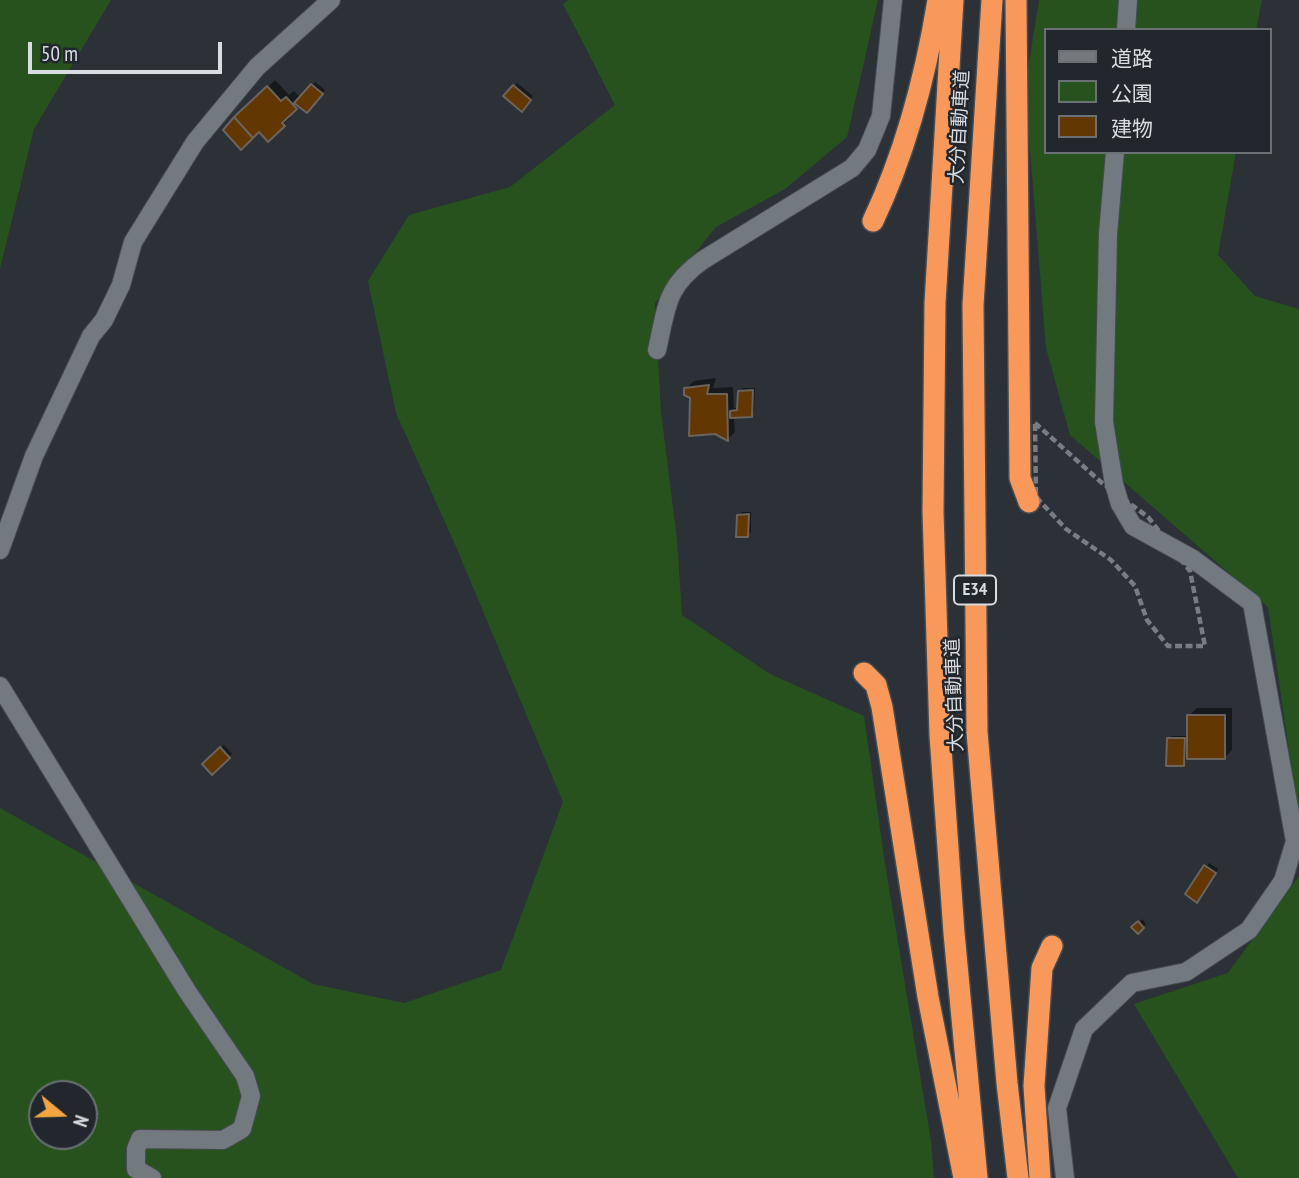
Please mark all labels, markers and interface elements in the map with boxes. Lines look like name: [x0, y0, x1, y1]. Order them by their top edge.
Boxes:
scale bar: [32, 28, 226, 72]
legend: [1044, 28, 1271, 154]
text: 50 m: [41, 40, 78, 67]
text: 道路: [1111, 45, 1153, 72]
street label: 大分自動車道: [946, 69, 974, 185]
text: 公園: [1111, 80, 1153, 107]
text: 建物: [1111, 115, 1153, 142]
road number: E34: [954, 576, 996, 604]
street label: 大分自動車道: [942, 638, 968, 752]
north arrow: [28, 1080, 98, 1150]
text: N: [68, 1112, 94, 1130]

